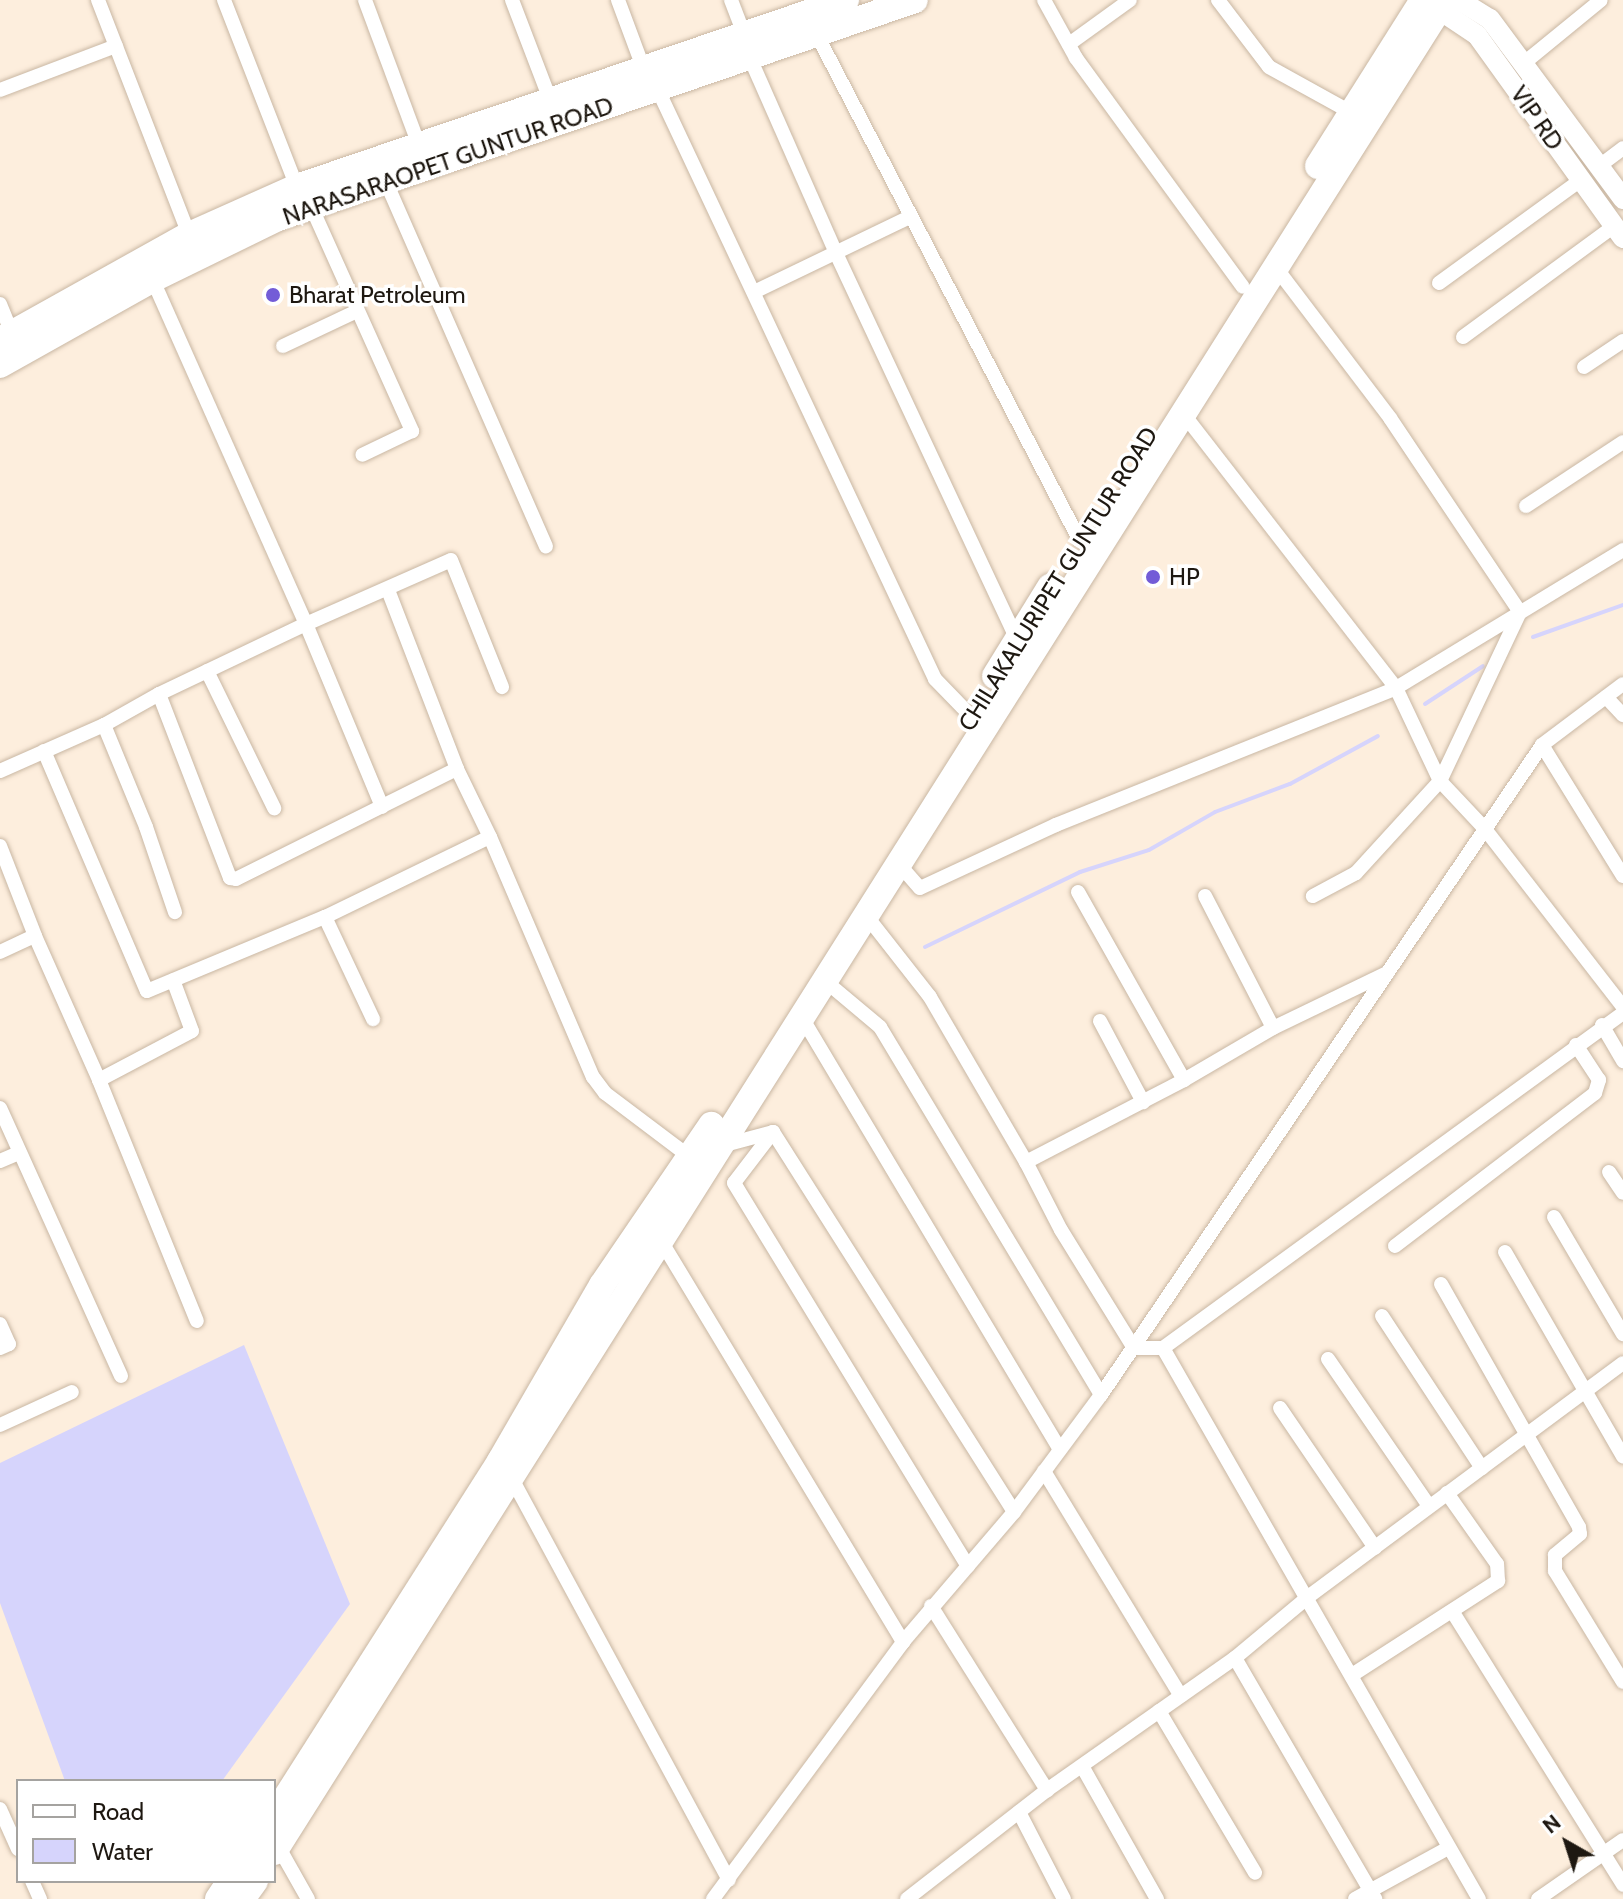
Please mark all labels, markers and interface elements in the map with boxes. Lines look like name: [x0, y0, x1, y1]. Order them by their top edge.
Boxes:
street label: VIP RD: [1505, 80, 1569, 156]
street label: NARASARAOPET GUNTUR ROAD: [279, 91, 617, 231]
place label: Bharat Petroleum: [289, 281, 466, 309]
marker: Bharat Petroleum: [264, 286, 282, 304]
street label: CHILAKALURIPET GUNTUR ROAD: [952, 422, 1164, 736]
place label: HP: [1169, 563, 1200, 591]
marker: HP: [1144, 568, 1162, 586]
legend: [16, 1779, 276, 1883]
text: Road: [92, 1797, 144, 1826]
north arrow: [1527, 1803, 1607, 1883]
text: N: [1537, 1809, 1566, 1839]
text: Water: [92, 1837, 153, 1866]

